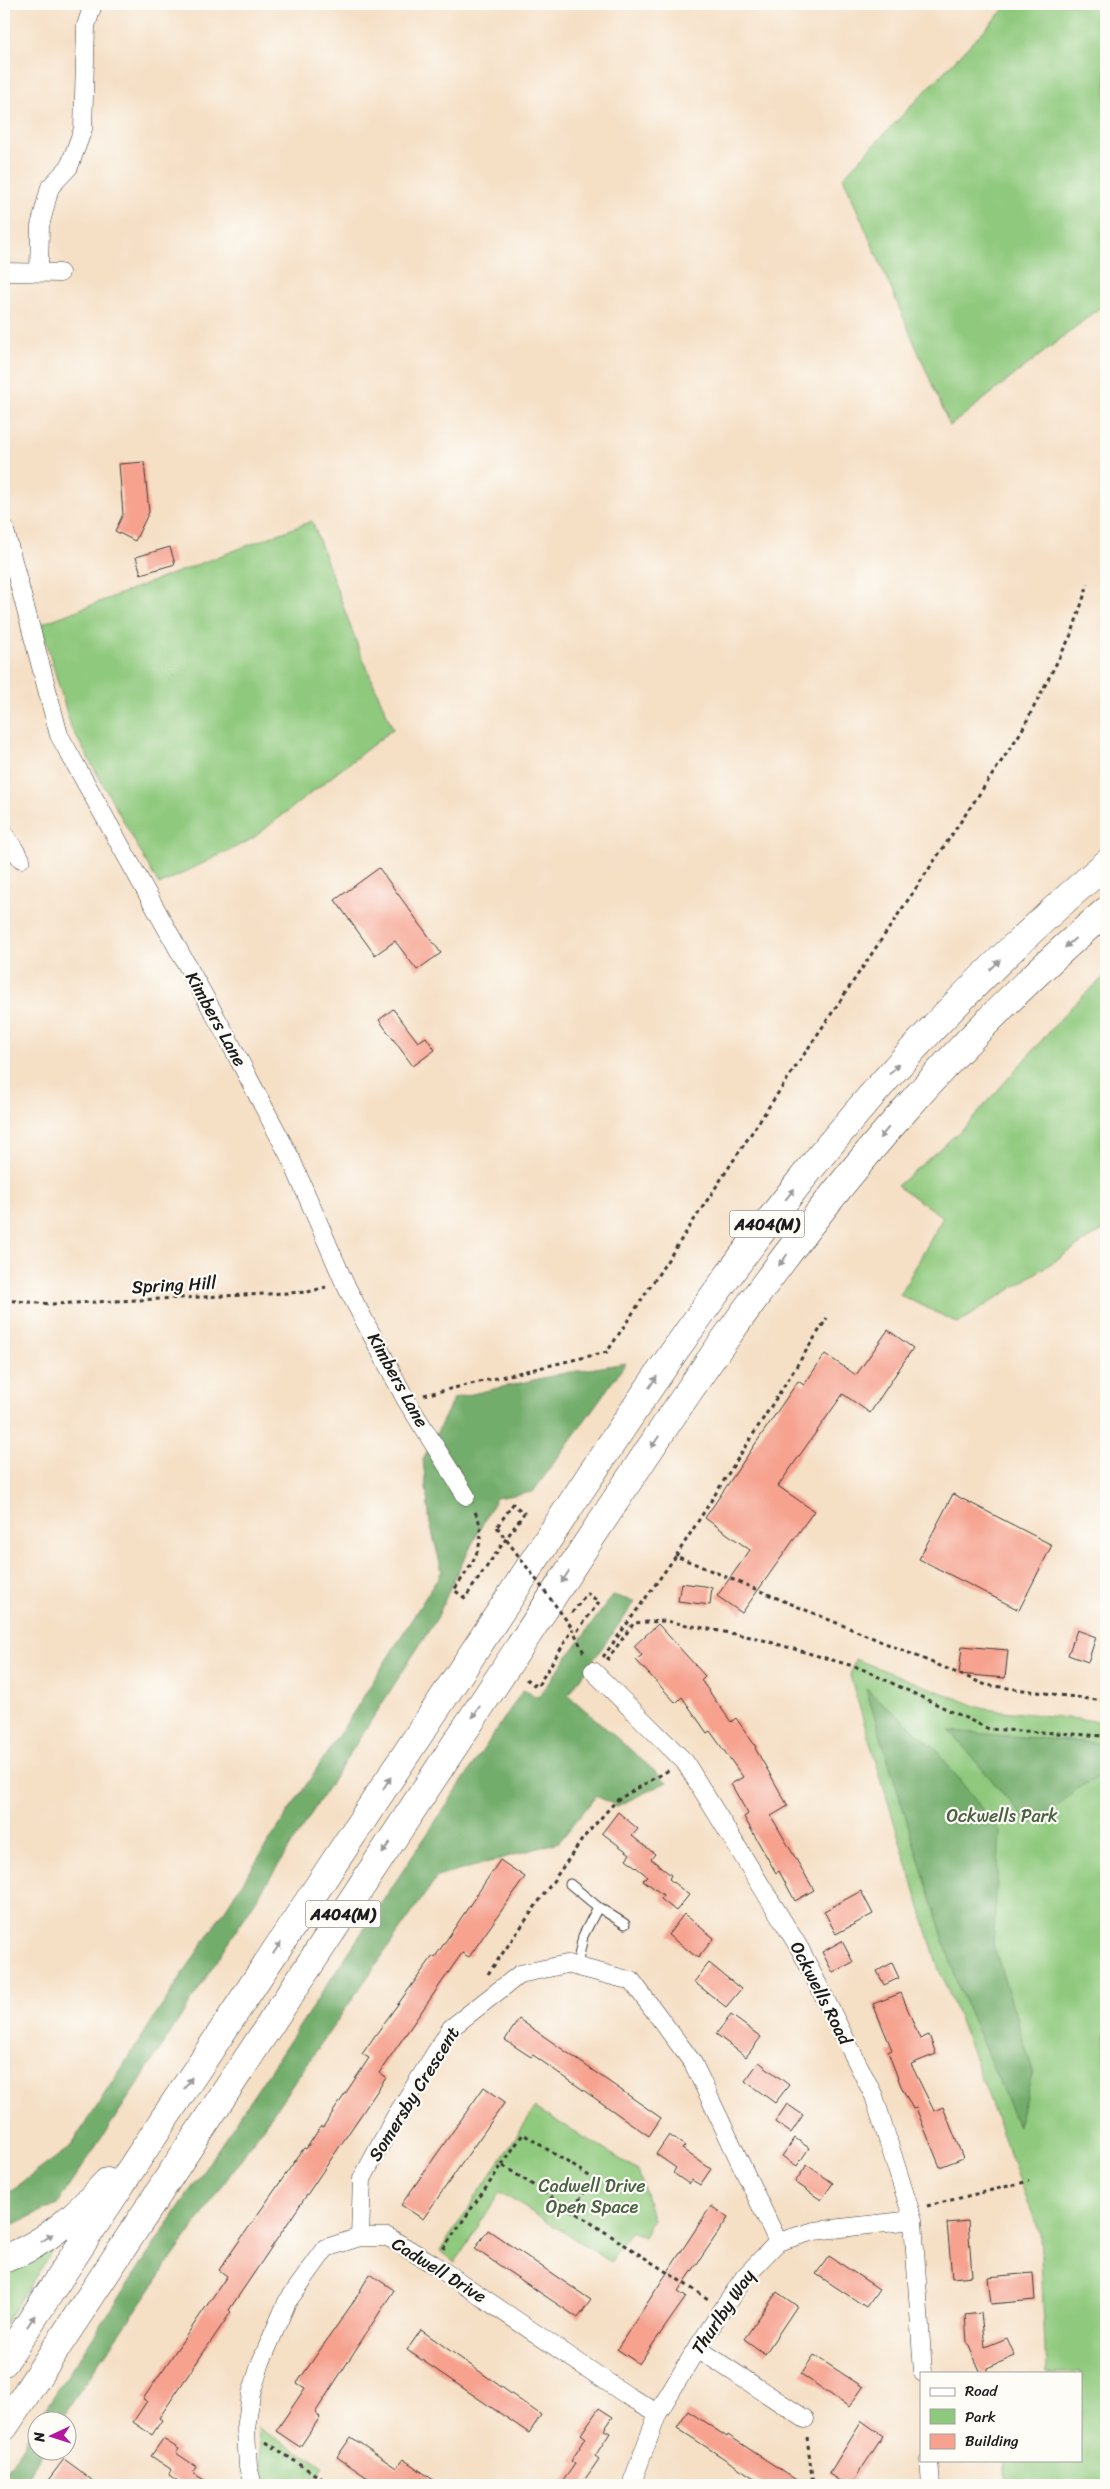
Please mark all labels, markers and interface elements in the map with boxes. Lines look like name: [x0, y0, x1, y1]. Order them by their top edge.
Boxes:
one-way arrow: [1064, 937, 1076, 949]
one-way arrow: [989, 959, 1001, 971]
street label: Kimbers Lane: [176, 965, 256, 1073]
one-way arrow: [888, 1064, 900, 1076]
one-way arrow: [879, 1127, 890, 1140]
one-way arrow: [785, 1187, 795, 1201]
road number: A404(M): [730, 1210, 804, 1238]
one-way arrow: [778, 1253, 788, 1267]
street label: Spring Hill: [131, 1267, 218, 1303]
street label: Kimbers Lane: [358, 1326, 438, 1434]
one-way arrow: [648, 1375, 658, 1389]
one-way arrow: [650, 1435, 660, 1448]
one-way arrow: [561, 1570, 570, 1584]
one-way arrow: [471, 1706, 481, 1719]
one-way arrow: [382, 1776, 391, 1790]
park label: Ockwells Park: [946, 1800, 1058, 1832]
one-way arrow: [381, 1841, 391, 1855]
road number: A404(M): [306, 1900, 380, 1928]
street label: Ockwells Road: [781, 1935, 862, 2052]
one-way arrow: [273, 1941, 282, 1954]
street label: Somersby Crescent: [360, 2020, 468, 2168]
one-way arrow: [183, 2076, 193, 2090]
park label: Cadwell Drive Open Space: [538, 2170, 646, 2223]
street label: Cadwell Drive: [385, 2228, 493, 2312]
one-way arrow: [40, 2233, 54, 2243]
street label: Thurlby Way: [682, 2262, 764, 2361]
one-way arrow: [26, 2314, 35, 2328]
legend: [920, 2372, 1082, 2462]
text: Road: [965, 2378, 998, 2404]
text: Park: [965, 2404, 996, 2430]
north arrow: [28, 2412, 78, 2462]
text: Building: [965, 2428, 1019, 2454]
text: N: [27, 2431, 52, 2444]

